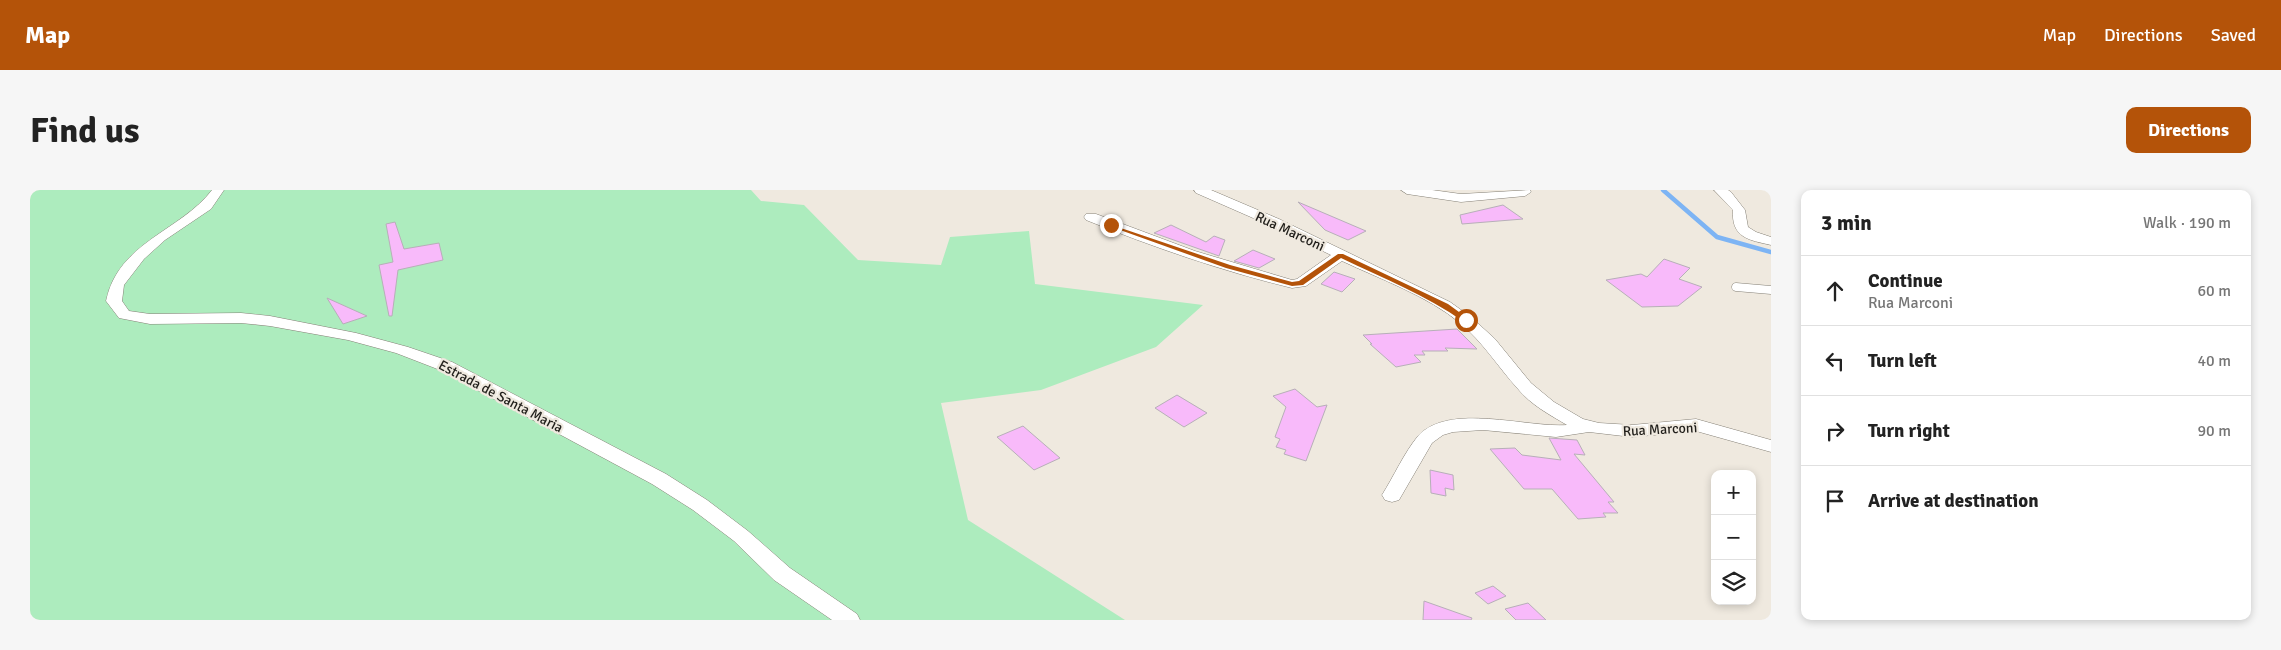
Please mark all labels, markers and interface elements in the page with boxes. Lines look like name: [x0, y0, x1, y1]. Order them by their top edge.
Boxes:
text: Map: [25, 20, 70, 50]
text: Map: [2043, 24, 2076, 46]
text: Directions: [2104, 24, 2183, 46]
text: Saved: [2211, 24, 2256, 46]
button: Directions: [2126, 107, 2251, 153]
text: Find us: [30, 109, 140, 152]
street label: Rua Marconi: [1252, 208, 1327, 255]
text: 3 min: [1821, 210, 1872, 236]
text: Walk · 190 m: [2143, 213, 2231, 233]
route end: [1100, 214, 1123, 237]
text: Continue: [1868, 269, 1943, 293]
icon: ahead: [1821, 277, 1849, 305]
text: 60 m: [2197, 281, 2231, 301]
text: Rua Marconi: [1868, 293, 1953, 313]
route start: [1455, 309, 1478, 332]
icon: left: [1821, 347, 1849, 375]
text: Turn left: [1868, 349, 1937, 373]
text: 40 m: [2197, 351, 2231, 371]
street label: Estrada de Santa Maria: [436, 356, 566, 436]
icon: right: [1821, 417, 1849, 445]
street label: Rua Marconi: [1622, 419, 1698, 440]
text: Turn right: [1868, 419, 1950, 443]
text: 90 m: [2197, 421, 2231, 441]
map controls: [1711, 470, 1756, 605]
button: +: [1711, 470, 1756, 515]
icon: arrive: [1821, 487, 1849, 515]
text: Arrive at destination: [1868, 489, 2039, 513]
button: −: [1711, 515, 1756, 560]
button: layers: [1711, 560, 1756, 605]

